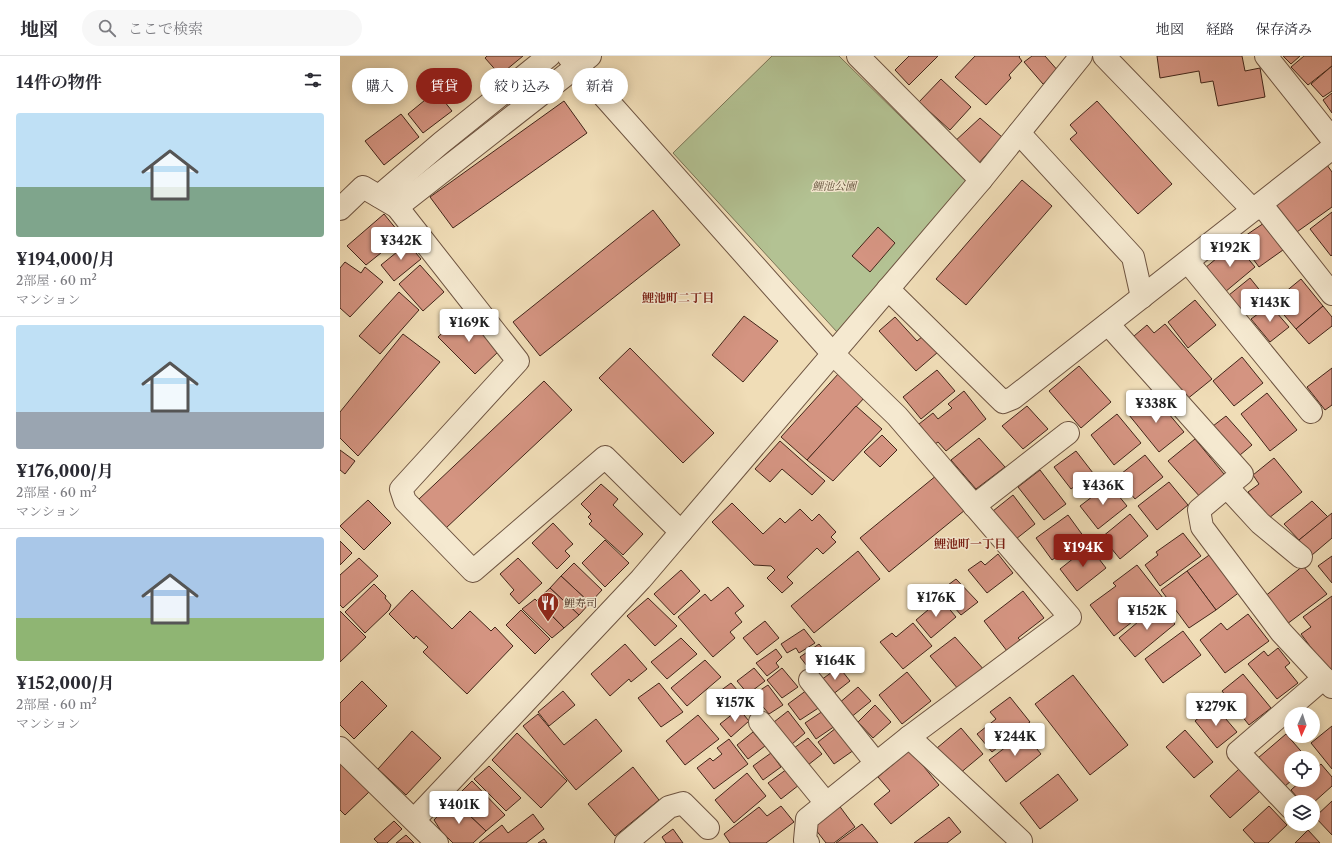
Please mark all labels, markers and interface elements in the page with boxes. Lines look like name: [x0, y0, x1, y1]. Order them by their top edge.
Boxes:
search box: [82, 10, 362, 46]
icon: search: [96, 17, 118, 39]
text: 地図: [20, 18, 58, 41]
text: ここで検索: [128, 19, 203, 38]
text: 地図: [1156, 20, 1184, 38]
text: 経路: [1206, 20, 1234, 38]
text: 保存済み: [1256, 20, 1312, 38]
chip: 購入: [352, 68, 408, 104]
chip: 賃貸: [416, 68, 472, 104]
chip: 絞り込み: [480, 68, 564, 104]
chip: 新着: [572, 68, 628, 104]
icon: filters: [302, 69, 324, 91]
text: 14件の物件: [16, 72, 102, 92]
icon: home: [134, 139, 206, 211]
park label: 鯉池公園: [812, 179, 858, 193]
pin: ¥342K: [373, 227, 429, 261]
text: ¥342K: [380, 232, 422, 248]
pin: ¥192K: [1202, 234, 1258, 268]
text: ¥192K: [1210, 239, 1250, 255]
text: ¥194,000/月: [16, 249, 116, 269]
text: 2部屋 · 60 m²: [16, 272, 97, 288]
pin: ¥143K: [1242, 289, 1298, 323]
district label: 鯉池町二丁目: [642, 290, 714, 305]
text: マンション: [16, 291, 80, 307]
text: ¥143K: [1250, 294, 1290, 310]
pin: ¥169K: [441, 309, 497, 343]
text: ¥169K: [449, 314, 489, 330]
icon: home: [134, 351, 206, 423]
pin: ¥338K: [1128, 390, 1184, 424]
text: ¥338K: [1135, 395, 1177, 411]
text: ¥176,000/月: [16, 461, 114, 481]
pin: ¥436K: [1075, 472, 1131, 506]
text: ¥436K: [1082, 477, 1124, 493]
text: 2部屋 · 60 m²: [16, 484, 97, 500]
text: マンション: [16, 503, 80, 519]
pin: ¥194K: [1055, 534, 1111, 568]
district label: 鯉池町一丁目: [934, 536, 1006, 551]
text: ¥194K: [1063, 539, 1103, 555]
icon: home: [134, 563, 206, 635]
pin: ¥176K: [908, 584, 964, 618]
text: ¥176K: [916, 589, 956, 605]
restaurant icon: 鯉寿司: [535, 590, 561, 623]
place label: 鯉寿司: [564, 596, 597, 610]
pin: ¥152K: [1119, 597, 1175, 631]
text: ¥152K: [1127, 602, 1167, 618]
pin: ¥164K: [807, 647, 863, 681]
text: ¥164K: [815, 652, 855, 668]
text: ¥152,000/月: [16, 673, 115, 693]
pin: ¥157K: [707, 689, 763, 723]
pin: ¥279K: [1188, 693, 1244, 727]
text: ¥157K: [715, 694, 755, 710]
text: 2部屋 · 60 m²: [16, 696, 97, 712]
text: ¥279K: [1195, 698, 1237, 714]
north arrow: [1284, 707, 1320, 743]
map controls: [1284, 707, 1320, 831]
text: マンション: [16, 715, 80, 731]
pin: ¥244K: [987, 723, 1043, 757]
text: ¥244K: [994, 728, 1036, 744]
button: locate: [1284, 751, 1320, 787]
pin: ¥401K: [431, 791, 487, 825]
button: layers: [1284, 795, 1320, 831]
text: ¥401K: [438, 796, 480, 812]

